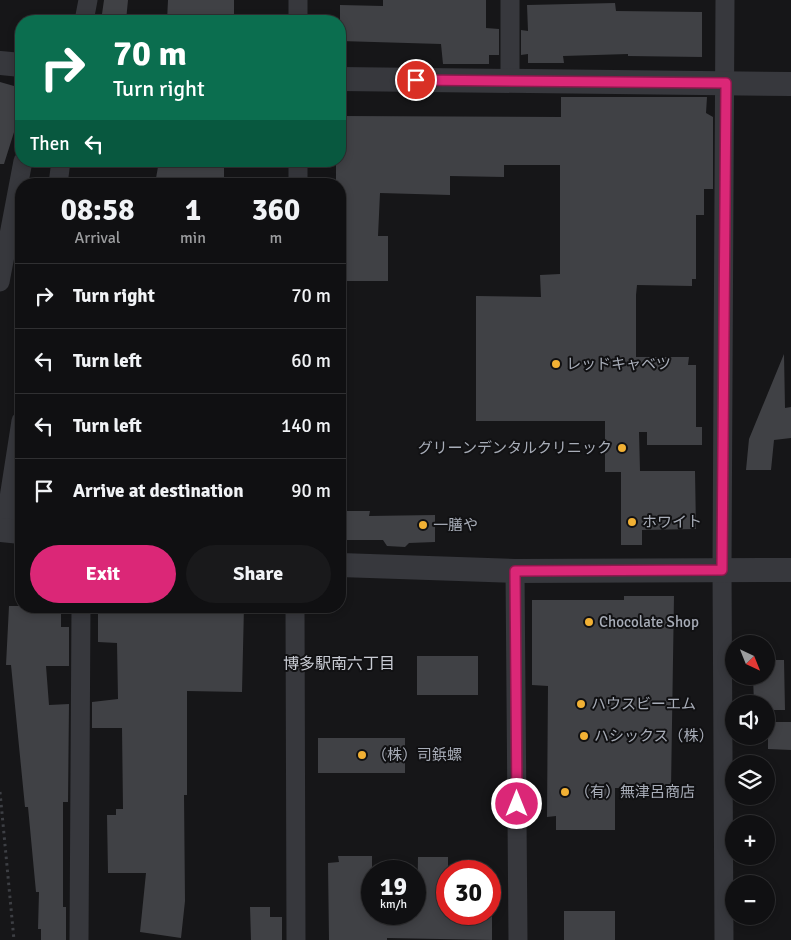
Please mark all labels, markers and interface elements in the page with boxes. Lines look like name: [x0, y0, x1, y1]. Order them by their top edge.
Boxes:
text: 70 m: [113, 32, 187, 75]
icon: right: [30, 35, 95, 100]
pin: [395, 59, 437, 101]
icon: arrive: [402, 66, 430, 94]
text: Turn right: [113, 75, 205, 102]
icon: left: [80, 130, 108, 158]
text: Then: [30, 132, 70, 156]
text: 08:58: [61, 192, 134, 229]
text: 1: [185, 192, 201, 229]
text: 360: [252, 192, 300, 229]
text: Arrival: [74, 228, 121, 248]
text: min: [180, 228, 206, 248]
text: m: [270, 228, 282, 248]
icon: right: [30, 282, 58, 310]
text: Turn right: [73, 284, 155, 308]
text: 70 m: [291, 284, 331, 308]
icon: left: [30, 347, 58, 375]
text: Turn left: [73, 349, 142, 373]
text: 60 m: [291, 349, 331, 373]
place label: レッドキャベツ: [566, 355, 671, 373]
marker: レッドキャベツ: [550, 358, 562, 370]
icon: left: [30, 412, 58, 440]
text: Turn left: [73, 414, 142, 438]
text: 140 m: [281, 414, 331, 438]
place label: グリーンデンタルクリニック: [418, 439, 612, 457]
marker: グリーンデンタルクリニック: [616, 442, 628, 454]
icon: arrive: [30, 477, 58, 505]
text: Arrive at destination: [73, 479, 244, 503]
text: 90 m: [291, 479, 331, 503]
place label: ホワイト: [642, 513, 702, 531]
place label: 一膳や: [433, 516, 478, 534]
marker: ホワイト: [626, 516, 638, 528]
marker: 一膳や: [417, 519, 429, 531]
button: Exit: [30, 545, 176, 603]
button: Share: [186, 545, 331, 603]
place label: Chocolate Shop: [599, 613, 699, 631]
marker: Chocolate Shop: [583, 616, 595, 628]
north arrow: [725, 635, 775, 685]
map controls: [725, 635, 775, 925]
district label: 博多駅南六丁目: [283, 654, 395, 674]
place label: ハウスビーエム: [591, 695, 696, 713]
button: sound: [725, 695, 775, 745]
marker: ハウスビーエム: [575, 698, 587, 710]
place label: ハシックス（株）: [594, 727, 714, 745]
marker: ハシックス（株）: [578, 730, 590, 742]
place label: （株）司鋲螺: [372, 746, 462, 764]
marker: （株）司鋲螺: [356, 749, 368, 761]
button: layers: [725, 755, 775, 805]
position arrow: [490, 777, 542, 829]
place label: （有）無津呂商店: [575, 783, 695, 801]
marker: （有）無津呂商店: [559, 786, 571, 798]
button: +: [725, 815, 775, 865]
speed limit sign: 30: [436, 860, 501, 925]
text: 19: [380, 871, 407, 902]
button: −: [725, 875, 775, 925]
text: km/h: [380, 897, 407, 912]

